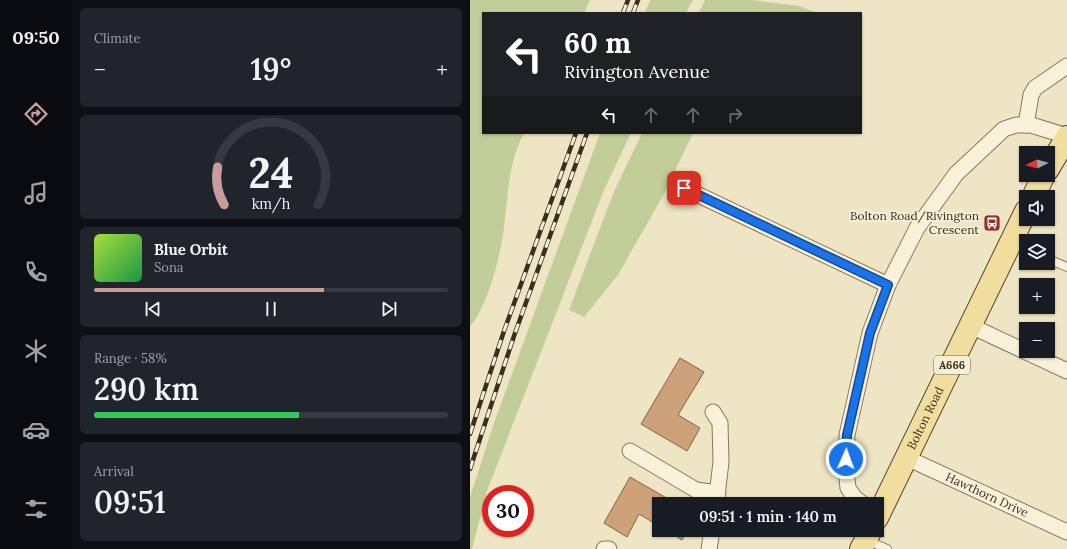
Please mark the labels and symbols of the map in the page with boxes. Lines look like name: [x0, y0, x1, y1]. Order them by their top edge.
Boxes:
north arrow: [1019, 146, 1055, 182]
pin: [667, 171, 701, 205]
place label: Bolton Road/Rivington Crescent: [850, 208, 979, 237]
bus stop icon: Bolton Road/Rivington Crescent: [982, 213, 1002, 233]
road number: A666: [934, 356, 970, 374]
street label: Bolton Road: [903, 384, 947, 452]
position arrow: [825, 438, 867, 480]
street label: Hawthorn Drive: [943, 469, 1031, 520]
speed limit sign: 30: [482, 485, 534, 537]

